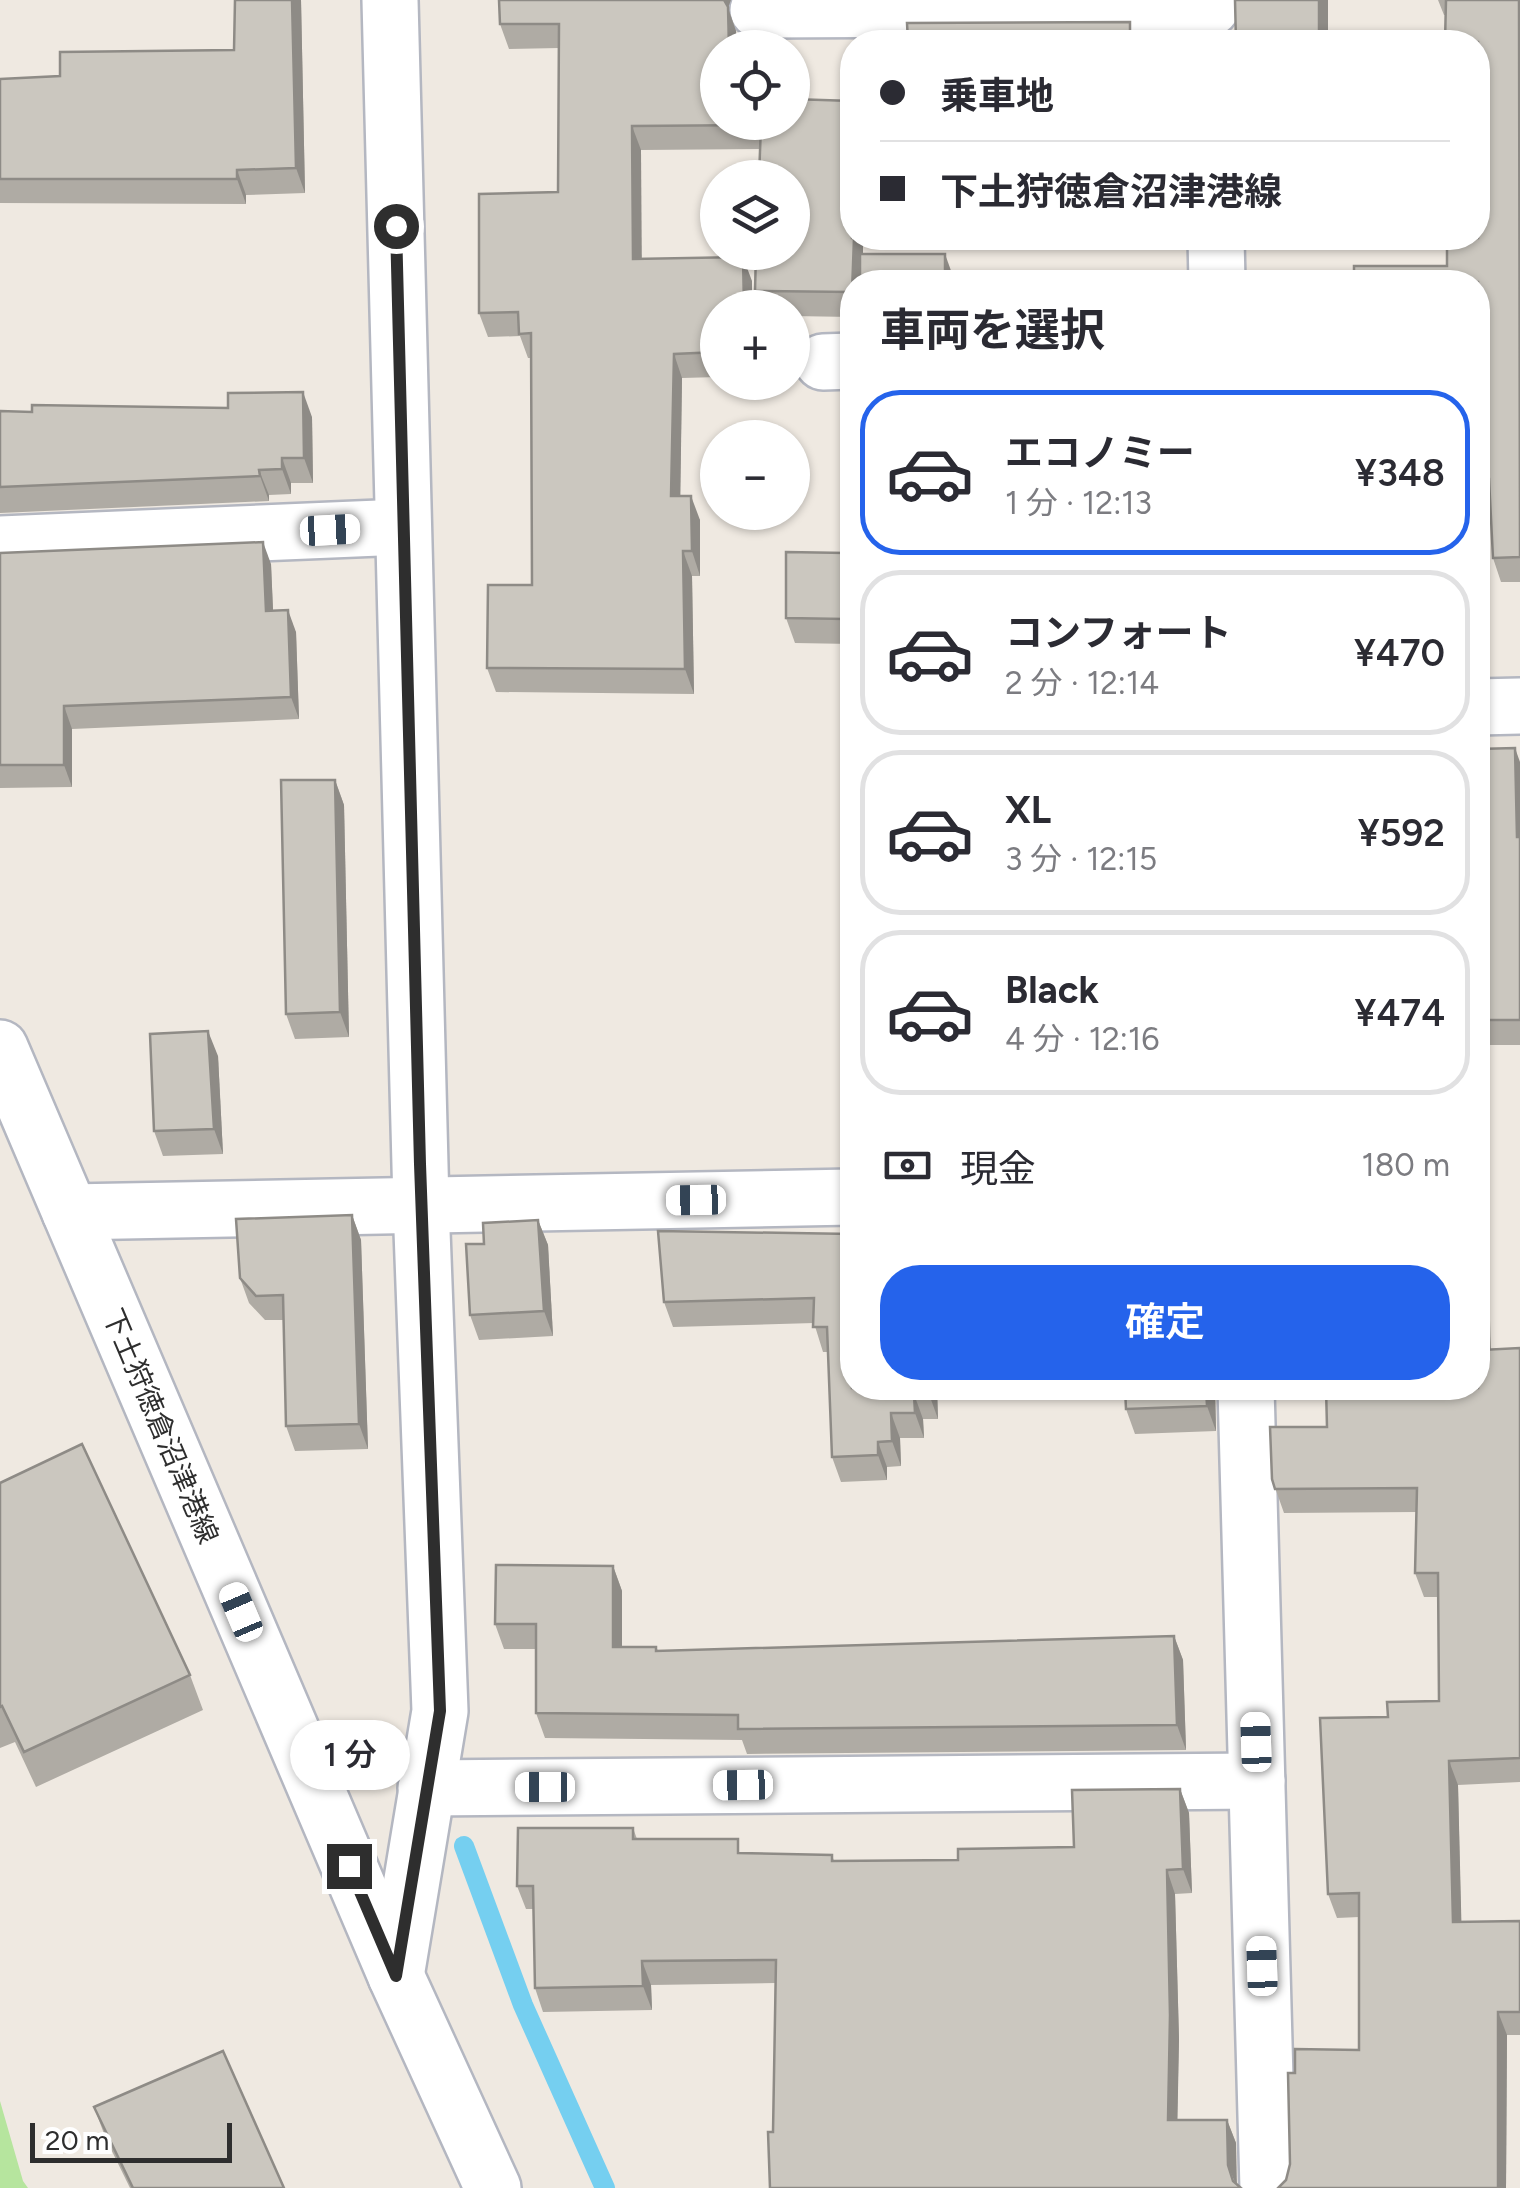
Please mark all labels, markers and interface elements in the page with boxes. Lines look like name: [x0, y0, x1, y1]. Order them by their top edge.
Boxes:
map controls: [700, 30, 810, 530]
button: locate: [700, 30, 810, 140]
text: 乗車地: [940, 73, 1054, 119]
button: layers: [700, 160, 810, 270]
text: 下土狩徳倉沼津港線: [940, 169, 1282, 215]
route start: [374, 204, 419, 249]
button: +: [700, 290, 810, 400]
text: 車両を選択: [880, 303, 1105, 357]
button: −: [700, 420, 810, 530]
icon: car: [885, 428, 975, 518]
text: エコノミー: [1005, 430, 1195, 476]
text: ¥348: [1355, 450, 1445, 496]
text: 1 分 · 12:13: [1005, 484, 1152, 522]
car: [299, 513, 361, 547]
icon: car: [885, 608, 975, 698]
text: コンフォート: [1005, 610, 1232, 656]
text: ¥470: [1354, 630, 1445, 676]
text: 2 分 · 12:14: [1005, 664, 1159, 702]
text: XL: [1005, 787, 1051, 833]
icon: car: [885, 788, 975, 878]
text: ¥592: [1358, 810, 1445, 856]
text: 3 分 · 12:15: [1005, 840, 1157, 878]
text: Black: [1005, 967, 1099, 1013]
icon: car: [885, 968, 975, 1058]
text: ¥474: [1355, 990, 1445, 1036]
text: 4 分 · 12:16: [1005, 1020, 1159, 1058]
icon: cash: [880, 1138, 935, 1193]
text: 現金: [960, 1146, 1036, 1192]
text: 180 m: [1361, 1146, 1450, 1184]
car: [666, 1184, 726, 1216]
button: 確定: [880, 1265, 1450, 1380]
street label: 下土狩徳倉沼津港線: [96, 1303, 226, 1549]
car: [215, 1579, 267, 1645]
car: [1240, 1711, 1272, 1773]
callout: 1 分: [289, 1721, 409, 1791]
text: 1 分: [323, 1736, 377, 1774]
car: [713, 1769, 773, 1801]
car: [515, 1772, 575, 1802]
route end: [327, 1844, 372, 1889]
car: [1246, 1935, 1278, 1997]
scale bar: [30, 2118, 232, 2162]
text: 20 m: [45, 2123, 109, 2157]

